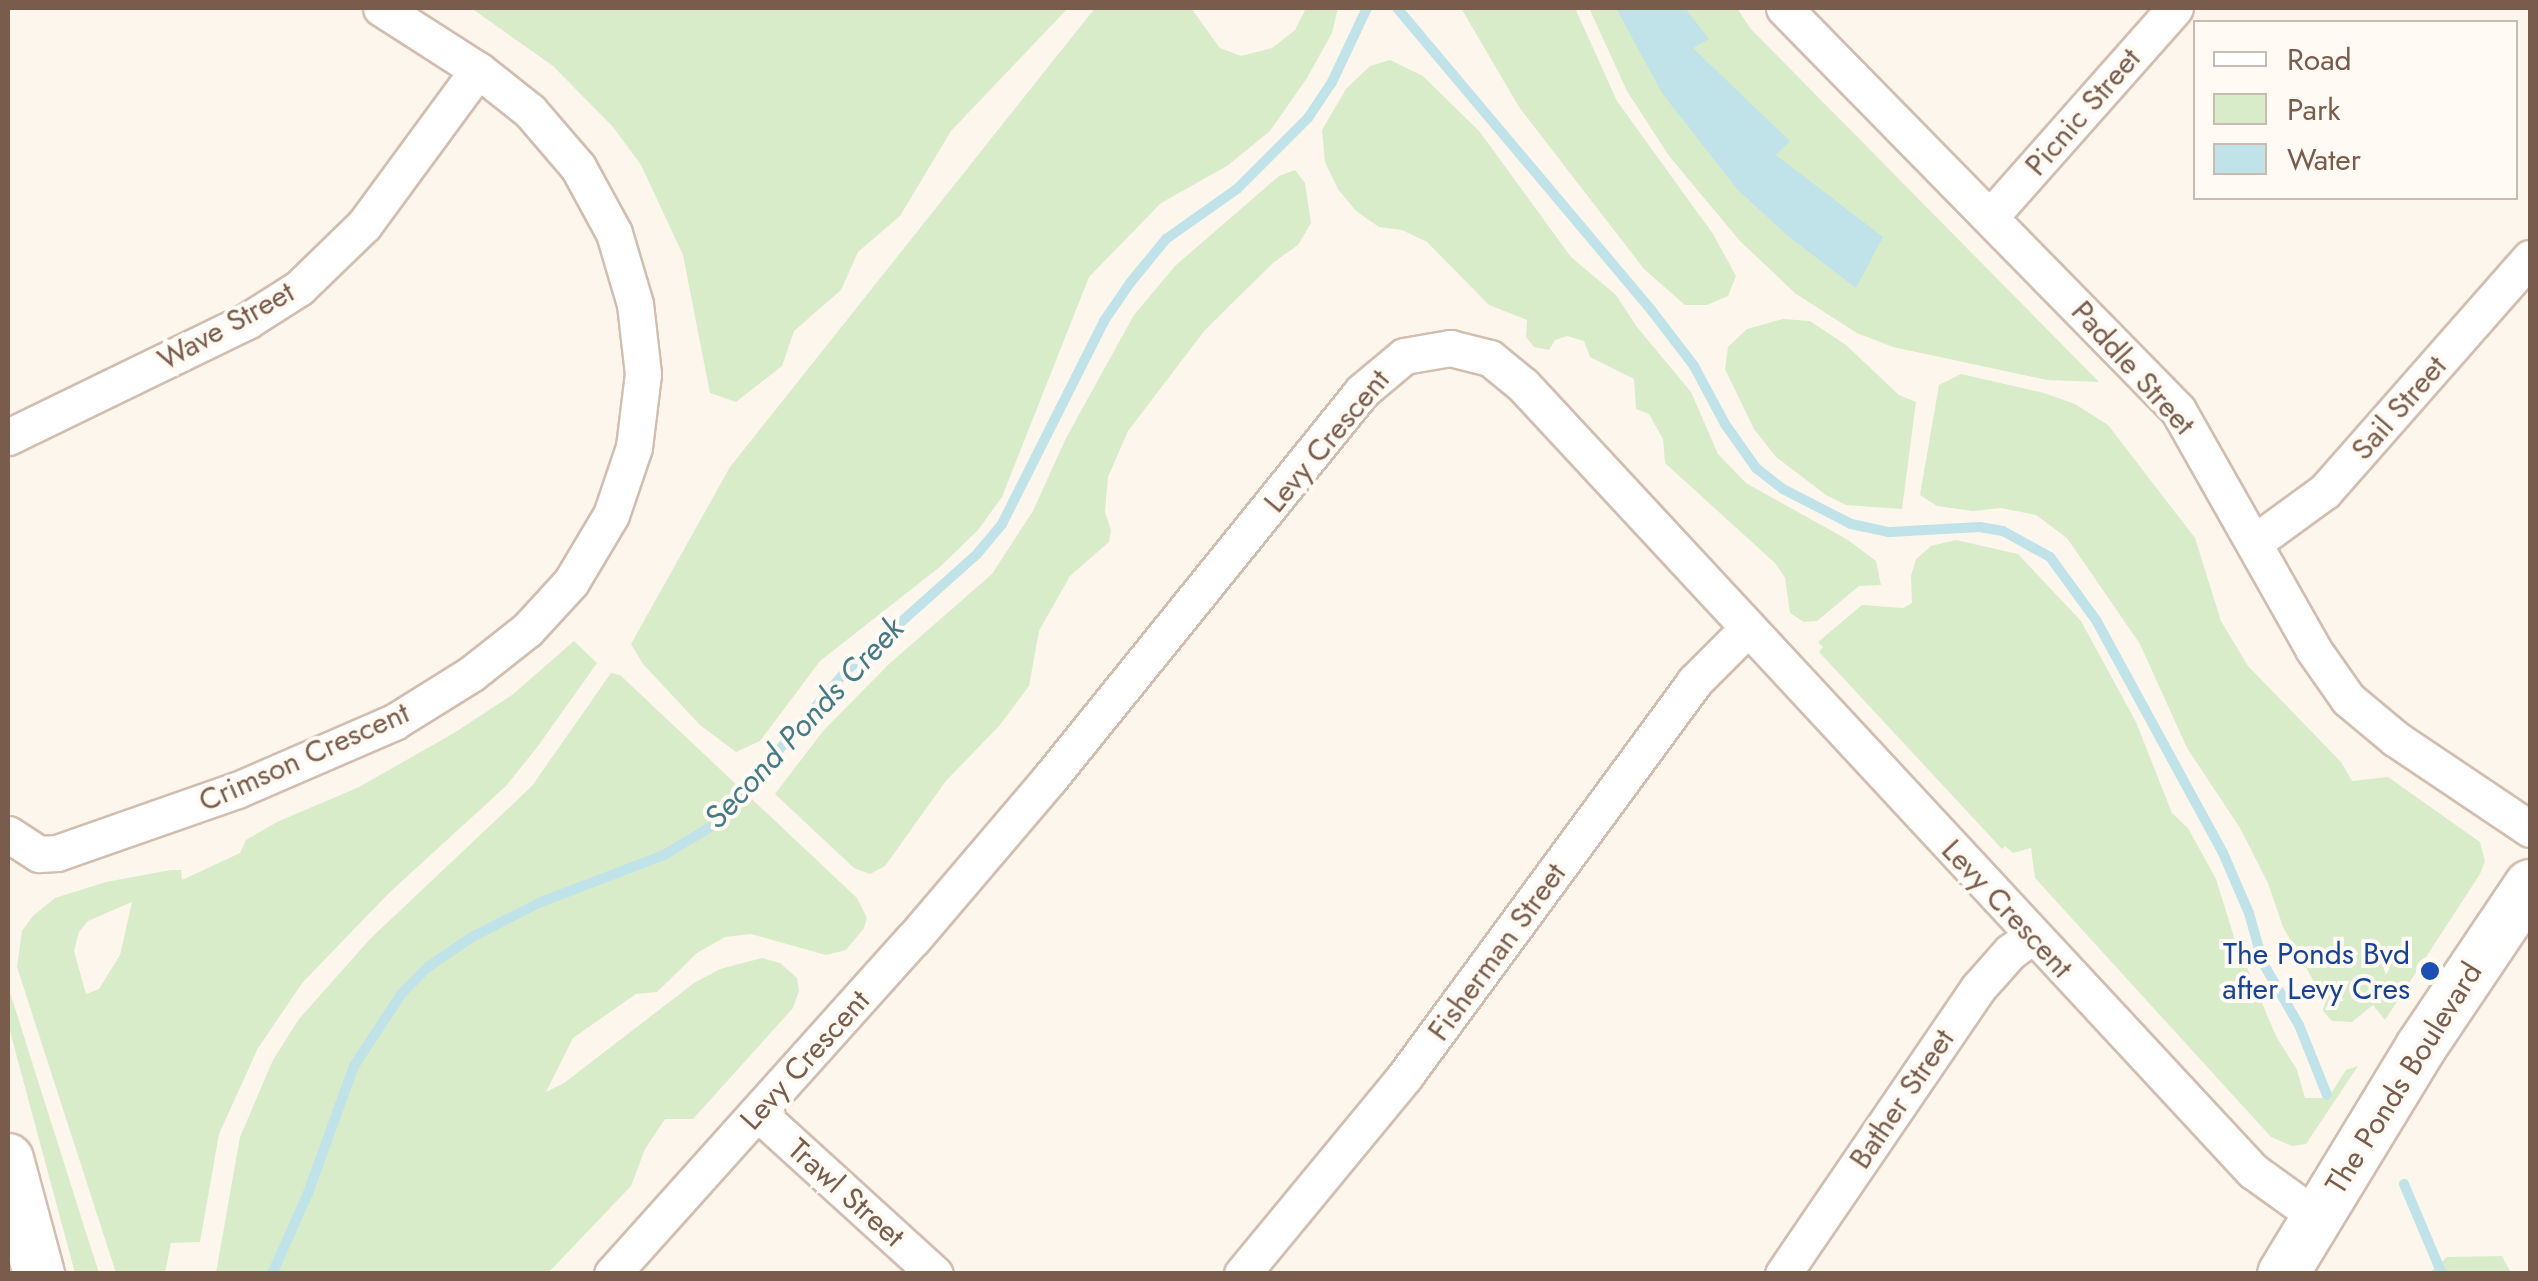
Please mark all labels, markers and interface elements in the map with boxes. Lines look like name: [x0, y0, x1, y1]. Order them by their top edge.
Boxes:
legend: [2193, 20, 2518, 200]
text: Road: [2287, 38, 2352, 81]
street label: Picnic Street: [2018, 41, 2148, 183]
text: Park: [2287, 88, 2340, 131]
text: Water: [2287, 138, 2361, 181]
street label: Wave Street: [152, 274, 300, 378]
street label: Paddle Street: [2064, 294, 2202, 442]
street label: Sail Street: [2344, 349, 2454, 467]
street label: Levy Crescent: [1257, 362, 1397, 520]
water label: Second Ponds Creek: [696, 609, 912, 837]
street label: Crimson Crescent: [193, 695, 415, 819]
street label: Levy Crescent: [1934, 833, 2080, 985]
street label: Fisherman Street: [1421, 856, 1573, 1048]
place label: The Ponds Bvd after Levy Cres: [2222, 936, 2410, 1006]
street label: The Ponds Boulevard: [2318, 956, 2490, 1200]
marker: The Ponds Bvd after Levy Cres: [2419, 960, 2441, 982]
street label: Levy Crescent: [733, 983, 877, 1137]
street label: Bather Street: [1842, 1022, 1962, 1176]
street label: Trawl Street: [780, 1131, 912, 1255]

